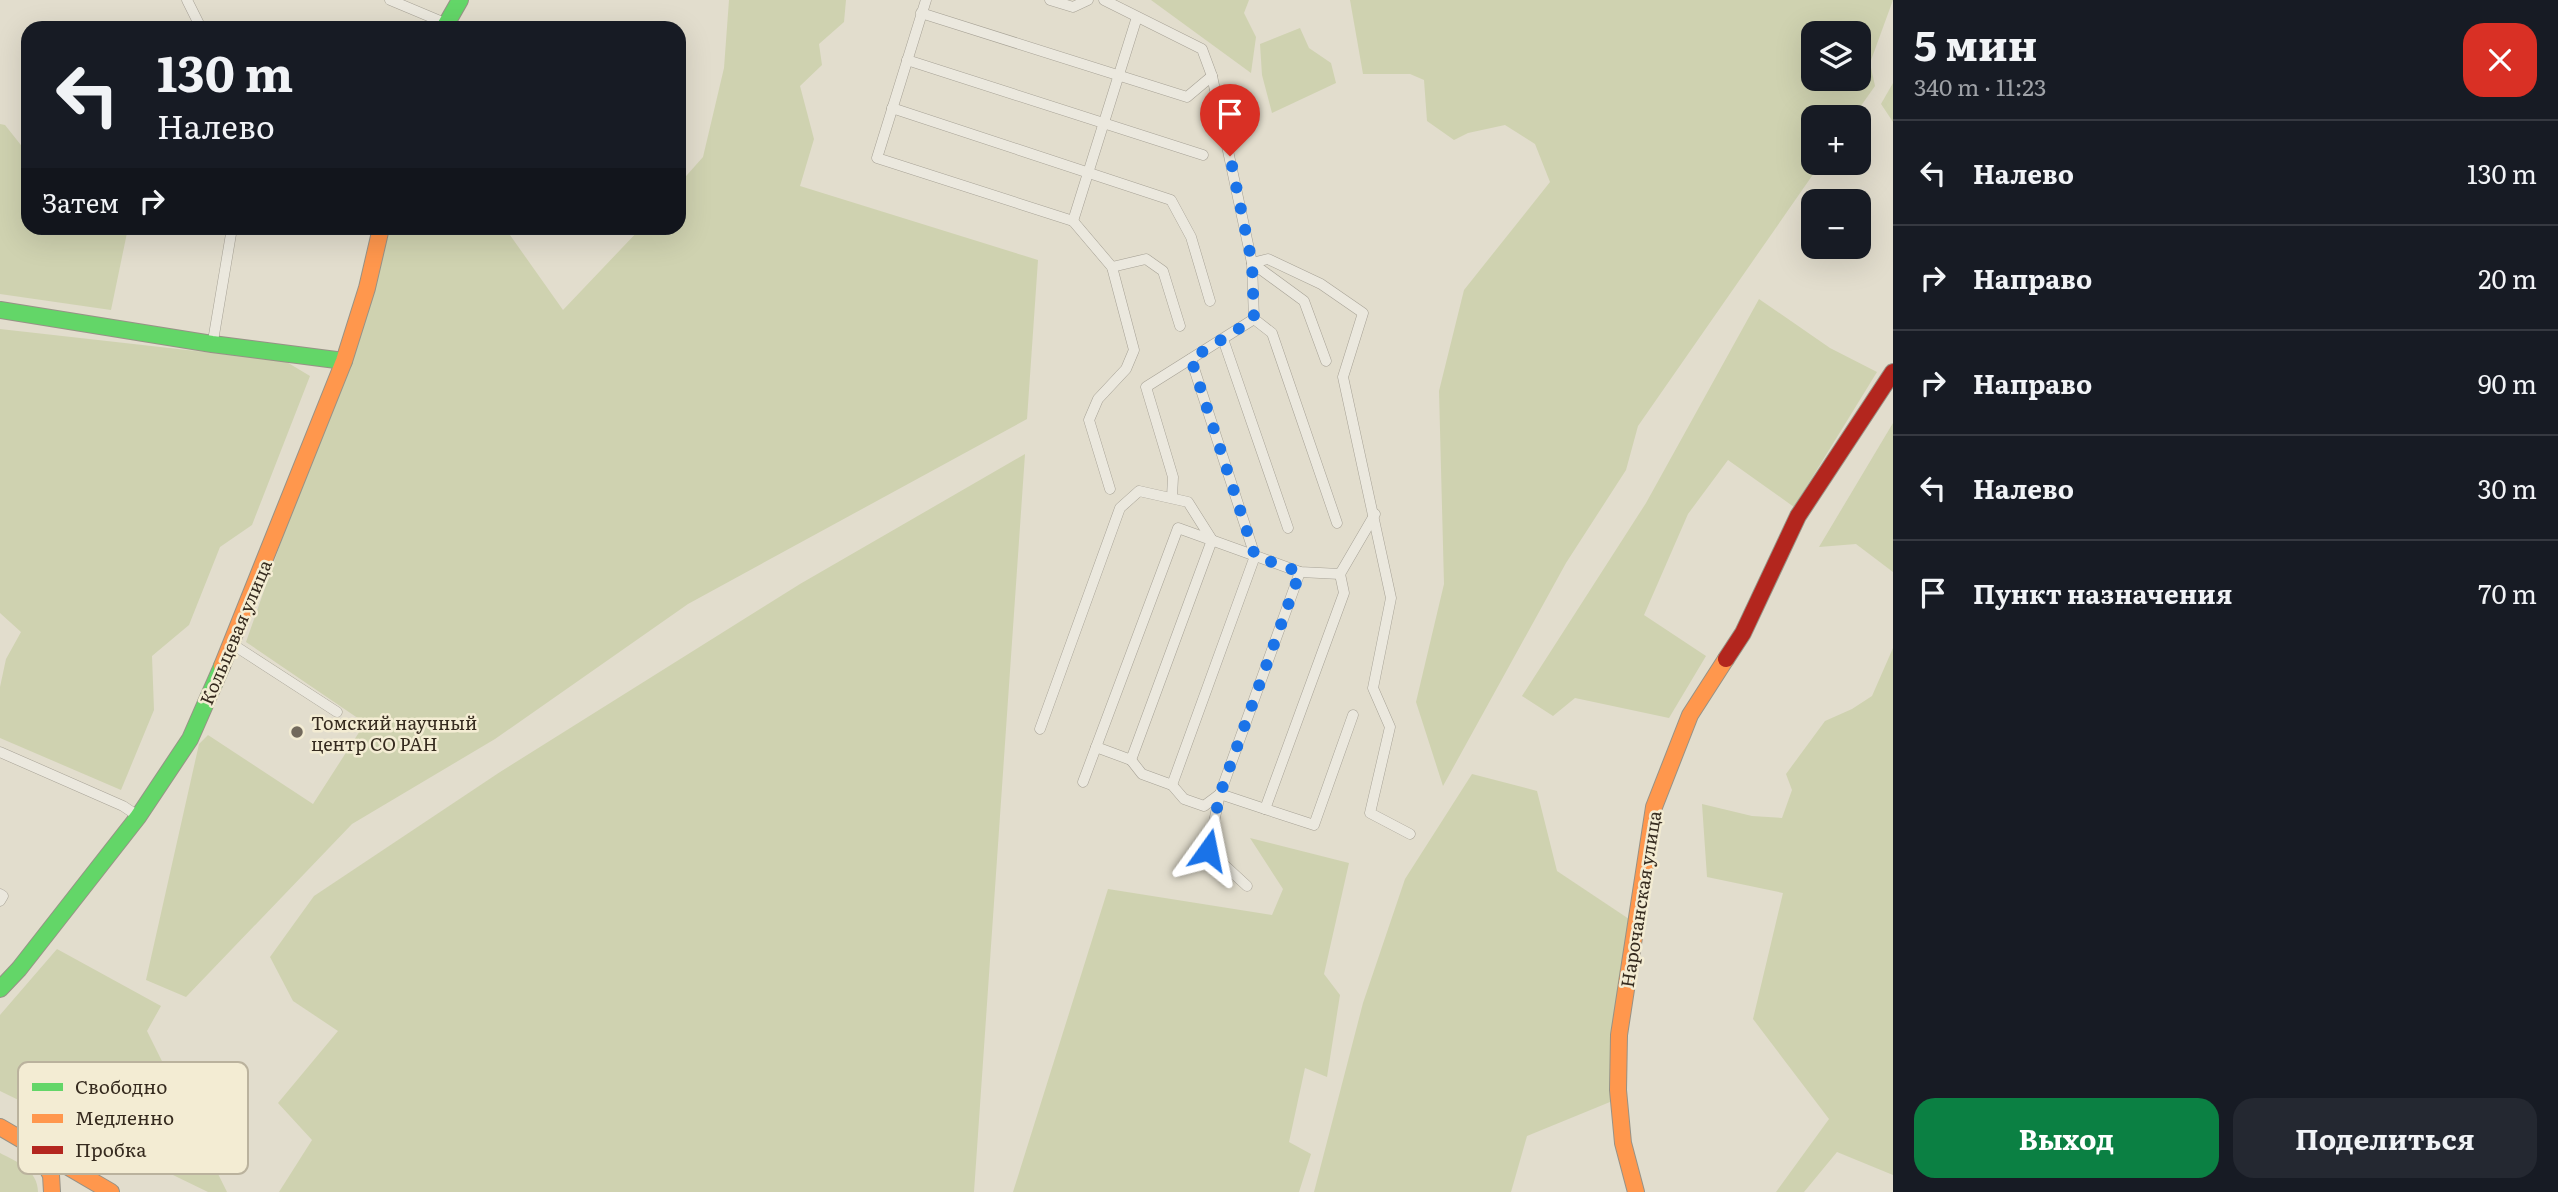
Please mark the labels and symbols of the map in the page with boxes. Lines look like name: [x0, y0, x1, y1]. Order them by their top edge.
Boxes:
pin: [1200, 84, 1260, 156]
street label: Кольцевая улица: [192, 555, 278, 709]
place label: Томский научный центр СО РАН: [311, 709, 477, 757]
marker: Томский научный центр СО РАН: [289, 724, 305, 740]
street label: Нарочанская улица: [1613, 808, 1667, 989]
position arrow: [1171, 813, 1245, 887]
legend: [18, 1062, 248, 1174]
text: Свободно: [75, 1072, 167, 1100]
text: Медленно: [75, 1103, 174, 1131]
text: Пробка: [75, 1135, 147, 1163]

